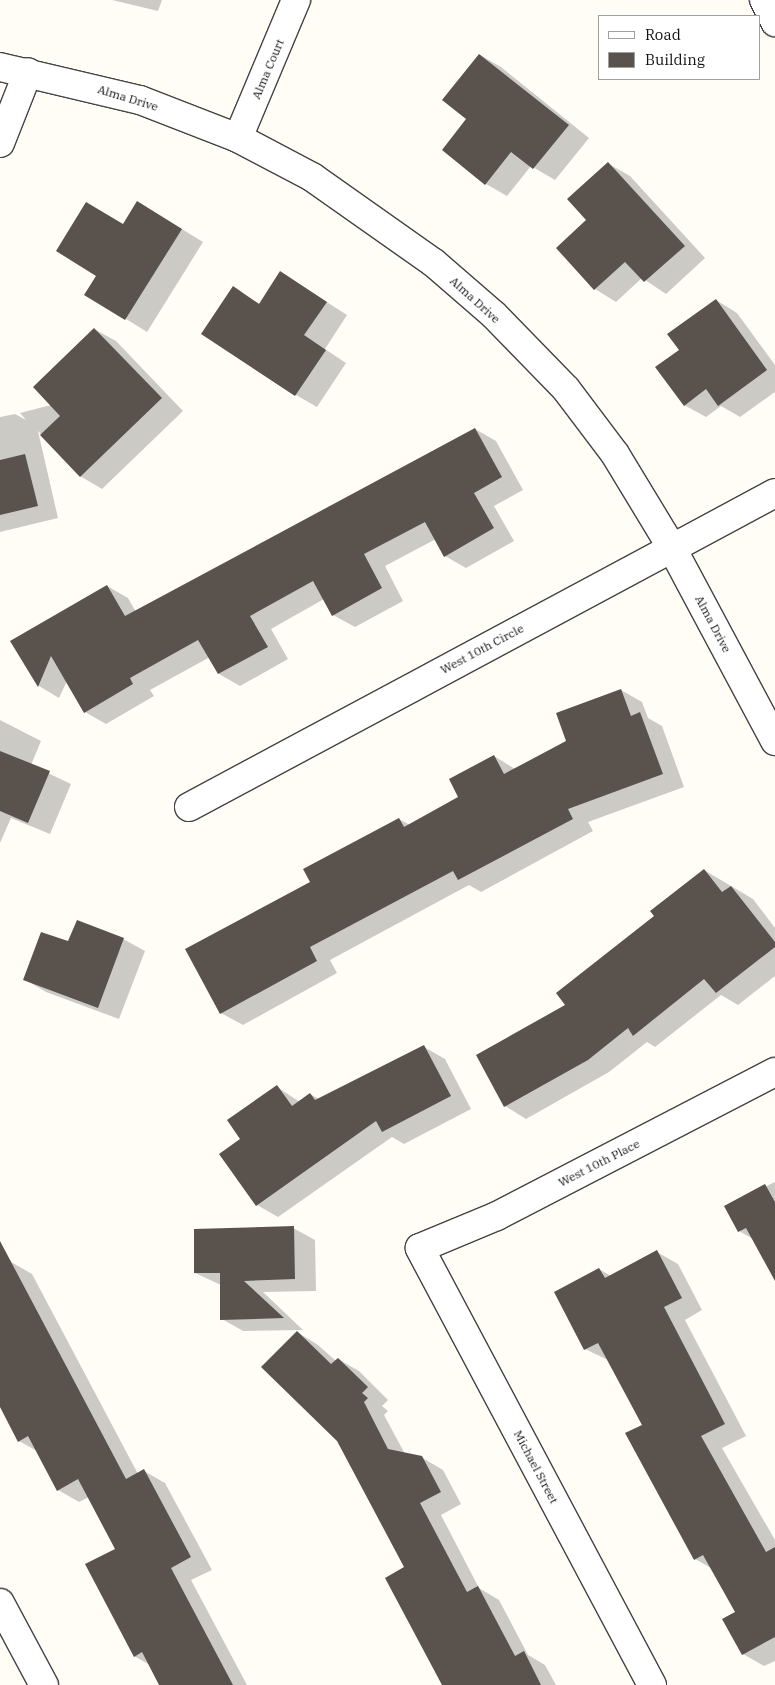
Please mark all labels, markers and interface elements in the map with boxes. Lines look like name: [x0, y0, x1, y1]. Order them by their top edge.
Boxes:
legend: [598, 15, 760, 80]
text: Road: [645, 25, 681, 44]
street label: Alma Court: [249, 37, 287, 101]
text: Building: [645, 50, 705, 69]
street label: Alma Drive: [96, 82, 160, 114]
street label: Alma Drive: [447, 274, 503, 326]
street label: Alma Drive: [692, 593, 734, 655]
street label: West 10th Circle: [438, 621, 526, 677]
street label: West 10th Place: [556, 1136, 642, 1190]
street label: Michael Street: [511, 1428, 561, 1506]

